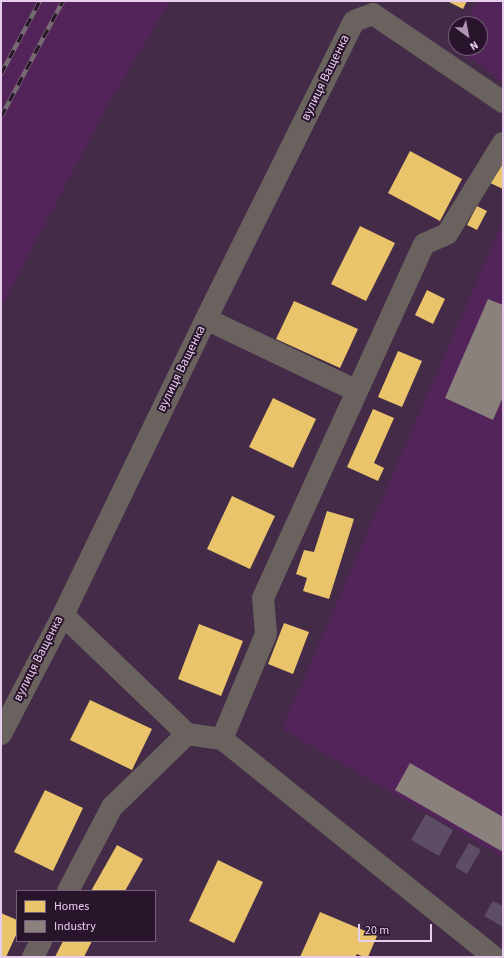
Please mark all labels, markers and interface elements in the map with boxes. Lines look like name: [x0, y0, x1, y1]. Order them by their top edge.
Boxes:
north arrow: [448, 16, 488, 56]
street label: вулиця Ващенка: [298, 32, 354, 124]
text: N: [467, 37, 481, 54]
street label: вулиця Ващенка: [154, 323, 210, 415]
street label: вулиця Ващенка: [11, 614, 67, 704]
legend: [16, 890, 156, 942]
text: Homes: [54, 898, 89, 915]
scale bar: [360, 916, 434, 942]
text: Industry: [54, 918, 96, 935]
text: 20 m: [365, 922, 389, 939]

